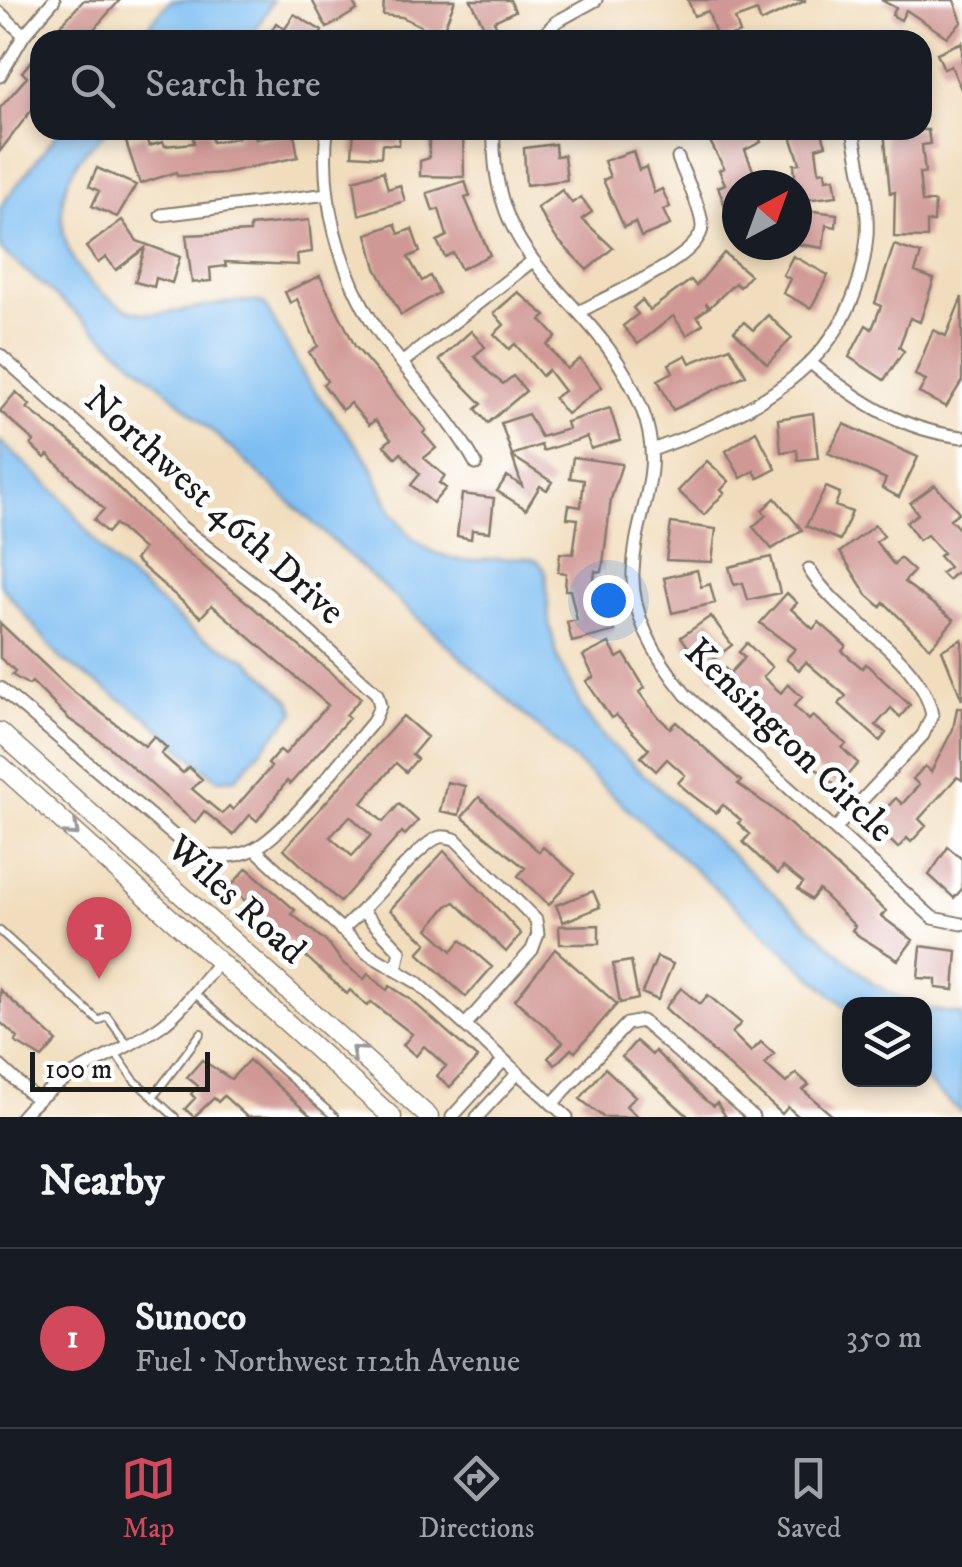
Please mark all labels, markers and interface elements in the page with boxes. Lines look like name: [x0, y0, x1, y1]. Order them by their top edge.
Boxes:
search box: [30, 30, 932, 140]
icon: search: [65, 58, 120, 113]
text: Search here: [145, 61, 321, 109]
north arrow: [722, 170, 812, 260]
street label: Northwest 46th Drive: [74, 376, 354, 636]
your location: [583, 575, 634, 626]
street label: Kensington Circle: [674, 629, 904, 853]
one-way arrow: [61, 819, 80, 837]
street label: Wiles Road: [156, 824, 316, 975]
pin: 1: [66, 896, 132, 979]
map controls: [842, 997, 932, 1087]
button: layers: [842, 997, 932, 1087]
one-way arrow: [350, 1046, 369, 1064]
scale bar: [30, 1047, 210, 1092]
text: 100 m: [45, 1052, 112, 1087]
text: Nearby: [40, 1156, 164, 1208]
text: Sunoco: [135, 1294, 246, 1342]
text: 1: [67, 1318, 78, 1358]
text: 350 m: [846, 1318, 922, 1358]
text: Fuel · Northwest 112th Avenue: [135, 1342, 520, 1382]
tab: Map: [121, 1451, 176, 1546]
tab: Directions: [418, 1451, 534, 1546]
tab: Saved: [777, 1451, 841, 1546]

